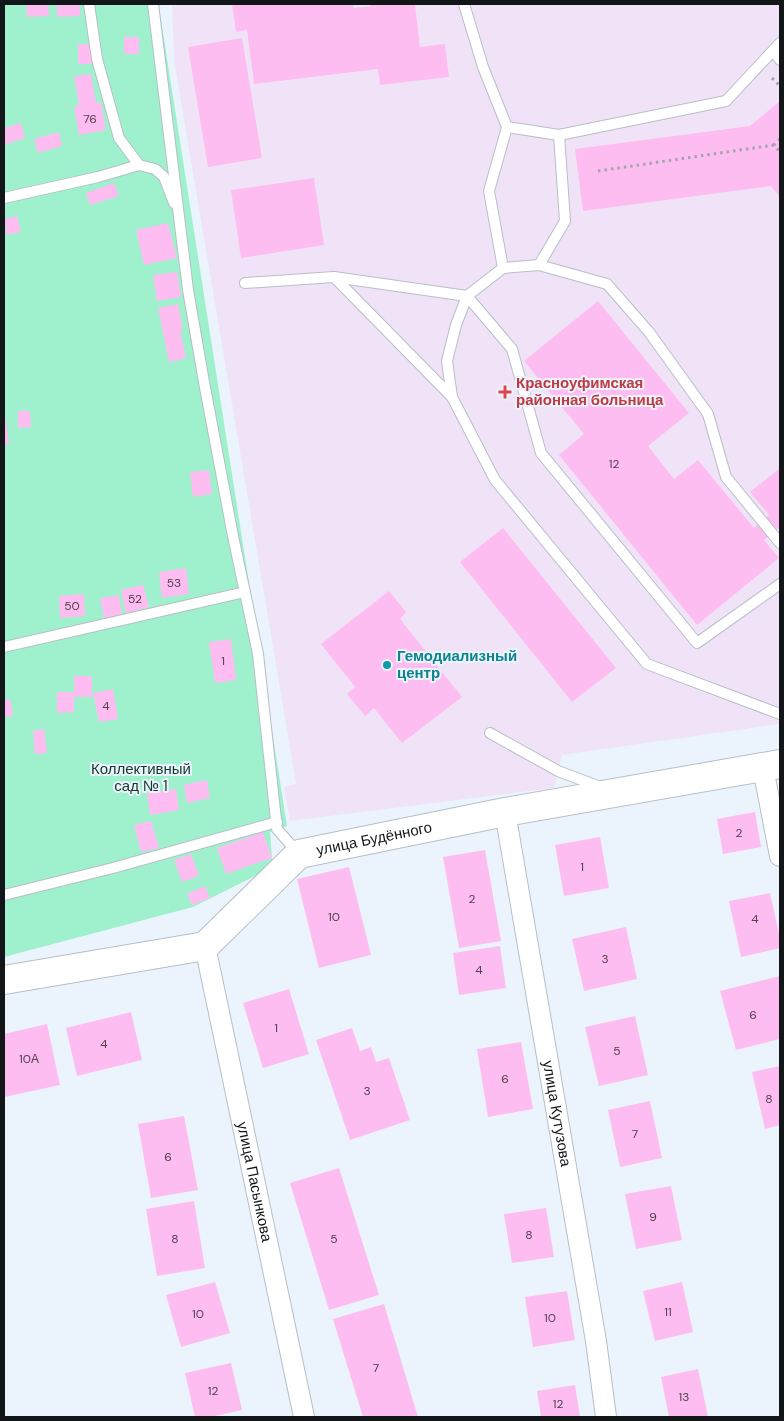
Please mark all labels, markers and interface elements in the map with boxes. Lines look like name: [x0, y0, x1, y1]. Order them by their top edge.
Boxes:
house number: 76: [83, 111, 97, 127]
place label: Красноуфимская районная больница: [516, 373, 664, 410]
marker: Красноуфимская районная больница: [498, 385, 512, 399]
house number: 12: [609, 456, 619, 472]
house number: 53: [167, 575, 181, 591]
house number: 52: [128, 591, 142, 607]
house number: 50: [64, 598, 80, 614]
place label: Гемодиализный центр: [397, 646, 517, 683]
house number: 1: [221, 653, 225, 669]
marker: Гемодиализный центр: [381, 659, 393, 671]
house number: 4: [102, 698, 110, 714]
park label: Коллективный сад № 1: [91, 759, 191, 796]
street label: улица Будённого: [315, 817, 434, 860]
house number: 2: [736, 825, 743, 841]
house number: 1: [580, 859, 584, 875]
house number: 2: [469, 891, 476, 907]
house number: 10: [328, 909, 340, 925]
house number: 4: [751, 911, 759, 927]
house number: 3: [601, 951, 609, 967]
house number: 4: [475, 962, 483, 978]
house number: 6: [749, 1007, 757, 1023]
house number: 1: [274, 1020, 278, 1036]
house number: 4: [100, 1036, 108, 1052]
house number: 5: [613, 1043, 621, 1059]
house number: 10А: [19, 1051, 39, 1067]
street label: улица Кутузова: [538, 1059, 576, 1169]
house number: 6: [501, 1071, 509, 1087]
house number: 3: [363, 1083, 371, 1099]
house number: 8: [765, 1091, 773, 1107]
street label: улица Пасынкова: [232, 1120, 277, 1244]
house number: 7: [632, 1126, 638, 1142]
house number: 6: [164, 1149, 172, 1165]
house number: 9: [649, 1209, 657, 1225]
house number: 8: [525, 1227, 533, 1243]
house number: 8: [171, 1231, 179, 1247]
house number: 5: [330, 1231, 338, 1247]
house number: 11: [664, 1304, 672, 1320]
house number: 10: [192, 1306, 204, 1322]
house number: 10: [544, 1310, 556, 1326]
house number: 7: [373, 1360, 379, 1376]
house number: 12: [208, 1383, 218, 1399]
house number: 13: [679, 1389, 689, 1405]
house number: 12: [553, 1396, 563, 1412]

